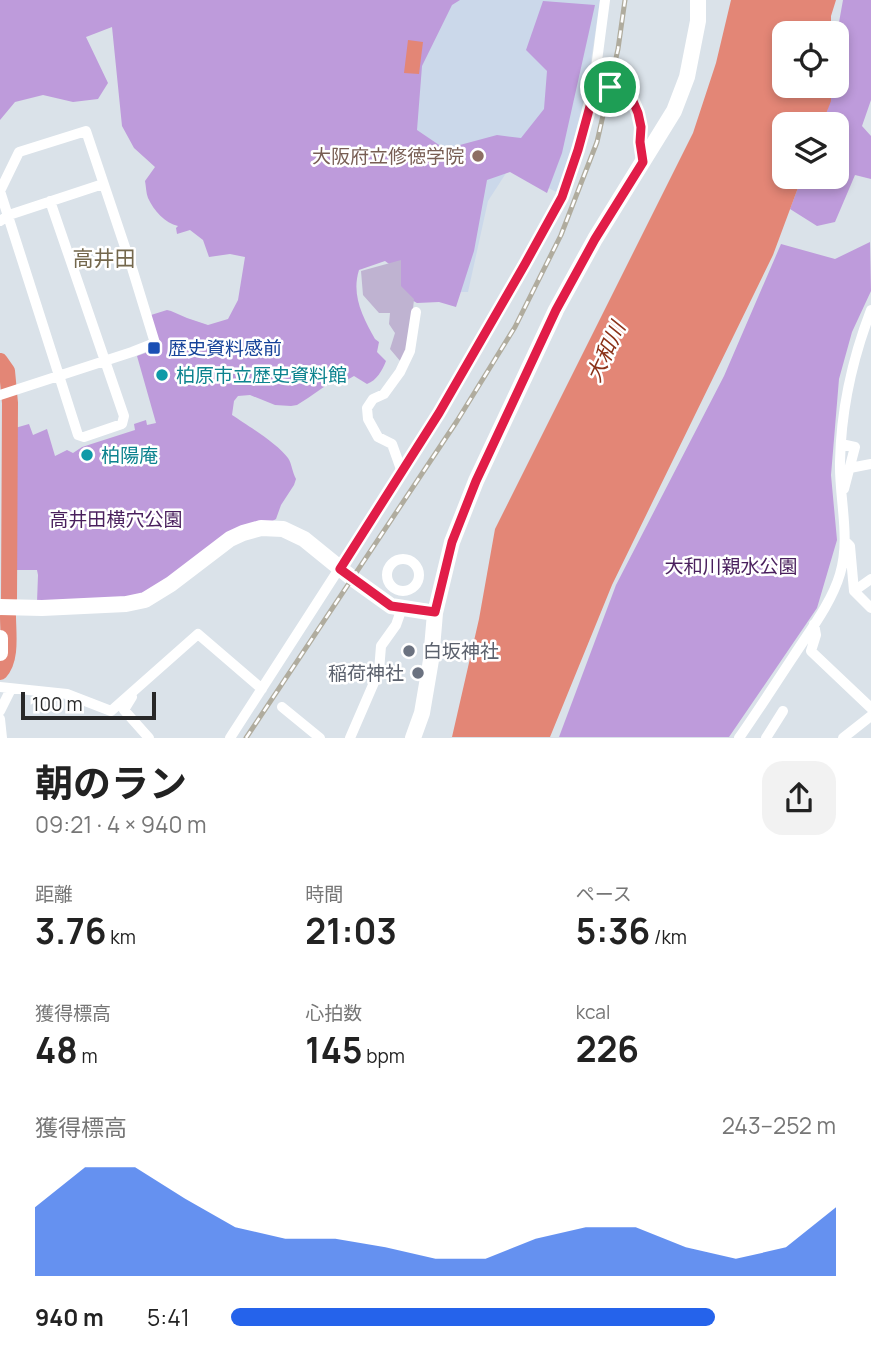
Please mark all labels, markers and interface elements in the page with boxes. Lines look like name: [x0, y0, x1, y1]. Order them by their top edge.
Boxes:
map controls: [772, 21, 849, 189]
button: locate: [772, 21, 849, 98]
pin: [580, 57, 640, 117]
icon: arrive: [591, 68, 629, 106]
button: layers: [772, 112, 849, 189]
place label: 大阪府立修徳学院: [312, 143, 464, 169]
marker: 大阪府立修徳学院: [470, 148, 486, 164]
district label: 高井田: [73, 244, 136, 272]
water label: 大和川: [579, 315, 632, 386]
place label: 歴史資料感前: [168, 335, 282, 361]
marker: 歴史資料感前: [146, 340, 162, 356]
place label: 柏原市立歴史資料館: [176, 362, 347, 388]
marker: 柏原市立歴史資料館: [154, 367, 170, 383]
place label: 柏陽庵: [101, 442, 158, 468]
marker: 柏陽庵: [79, 447, 95, 463]
park label: 高井田横穴公園: [49, 506, 183, 532]
park label: 大和川親水公園: [664, 553, 798, 579]
place label: 白坂神社: [423, 638, 499, 664]
marker: 白坂神社: [401, 643, 417, 659]
place label: 稲荷神社: [328, 660, 404, 686]
marker: 稲荷神社: [410, 665, 426, 681]
scale bar: [21, 688, 156, 720]
text: 100 m: [32, 691, 83, 717]
text: 朝のラン: [35, 756, 187, 808]
button: share: [762, 761, 836, 835]
text: 09:21 · 4 × 940 m: [35, 808, 207, 840]
text: 距離: [35, 881, 73, 907]
text: 時間: [305, 881, 343, 907]
text: ペース: [576, 881, 632, 907]
text: 3.76: [35, 907, 106, 955]
text: 21:03: [305, 907, 397, 955]
text: 5:36: [576, 907, 650, 955]
text: km: [106, 924, 136, 950]
text: /km: [650, 924, 687, 950]
text: kcal: [576, 999, 610, 1025]
text: 獲得標高: [35, 1000, 111, 1026]
text: 心拍数: [305, 1000, 362, 1026]
text: 226: [576, 1025, 639, 1073]
text: 48: [35, 1026, 78, 1074]
text: 145: [305, 1026, 362, 1074]
text: m: [78, 1043, 98, 1069]
text: bpm: [362, 1043, 405, 1069]
text: 243–252 m: [722, 1109, 836, 1141]
text: 獲得標高: [35, 1111, 127, 1143]
text: 940 m: [35, 1301, 104, 1333]
text: 5:41: [147, 1301, 190, 1333]

